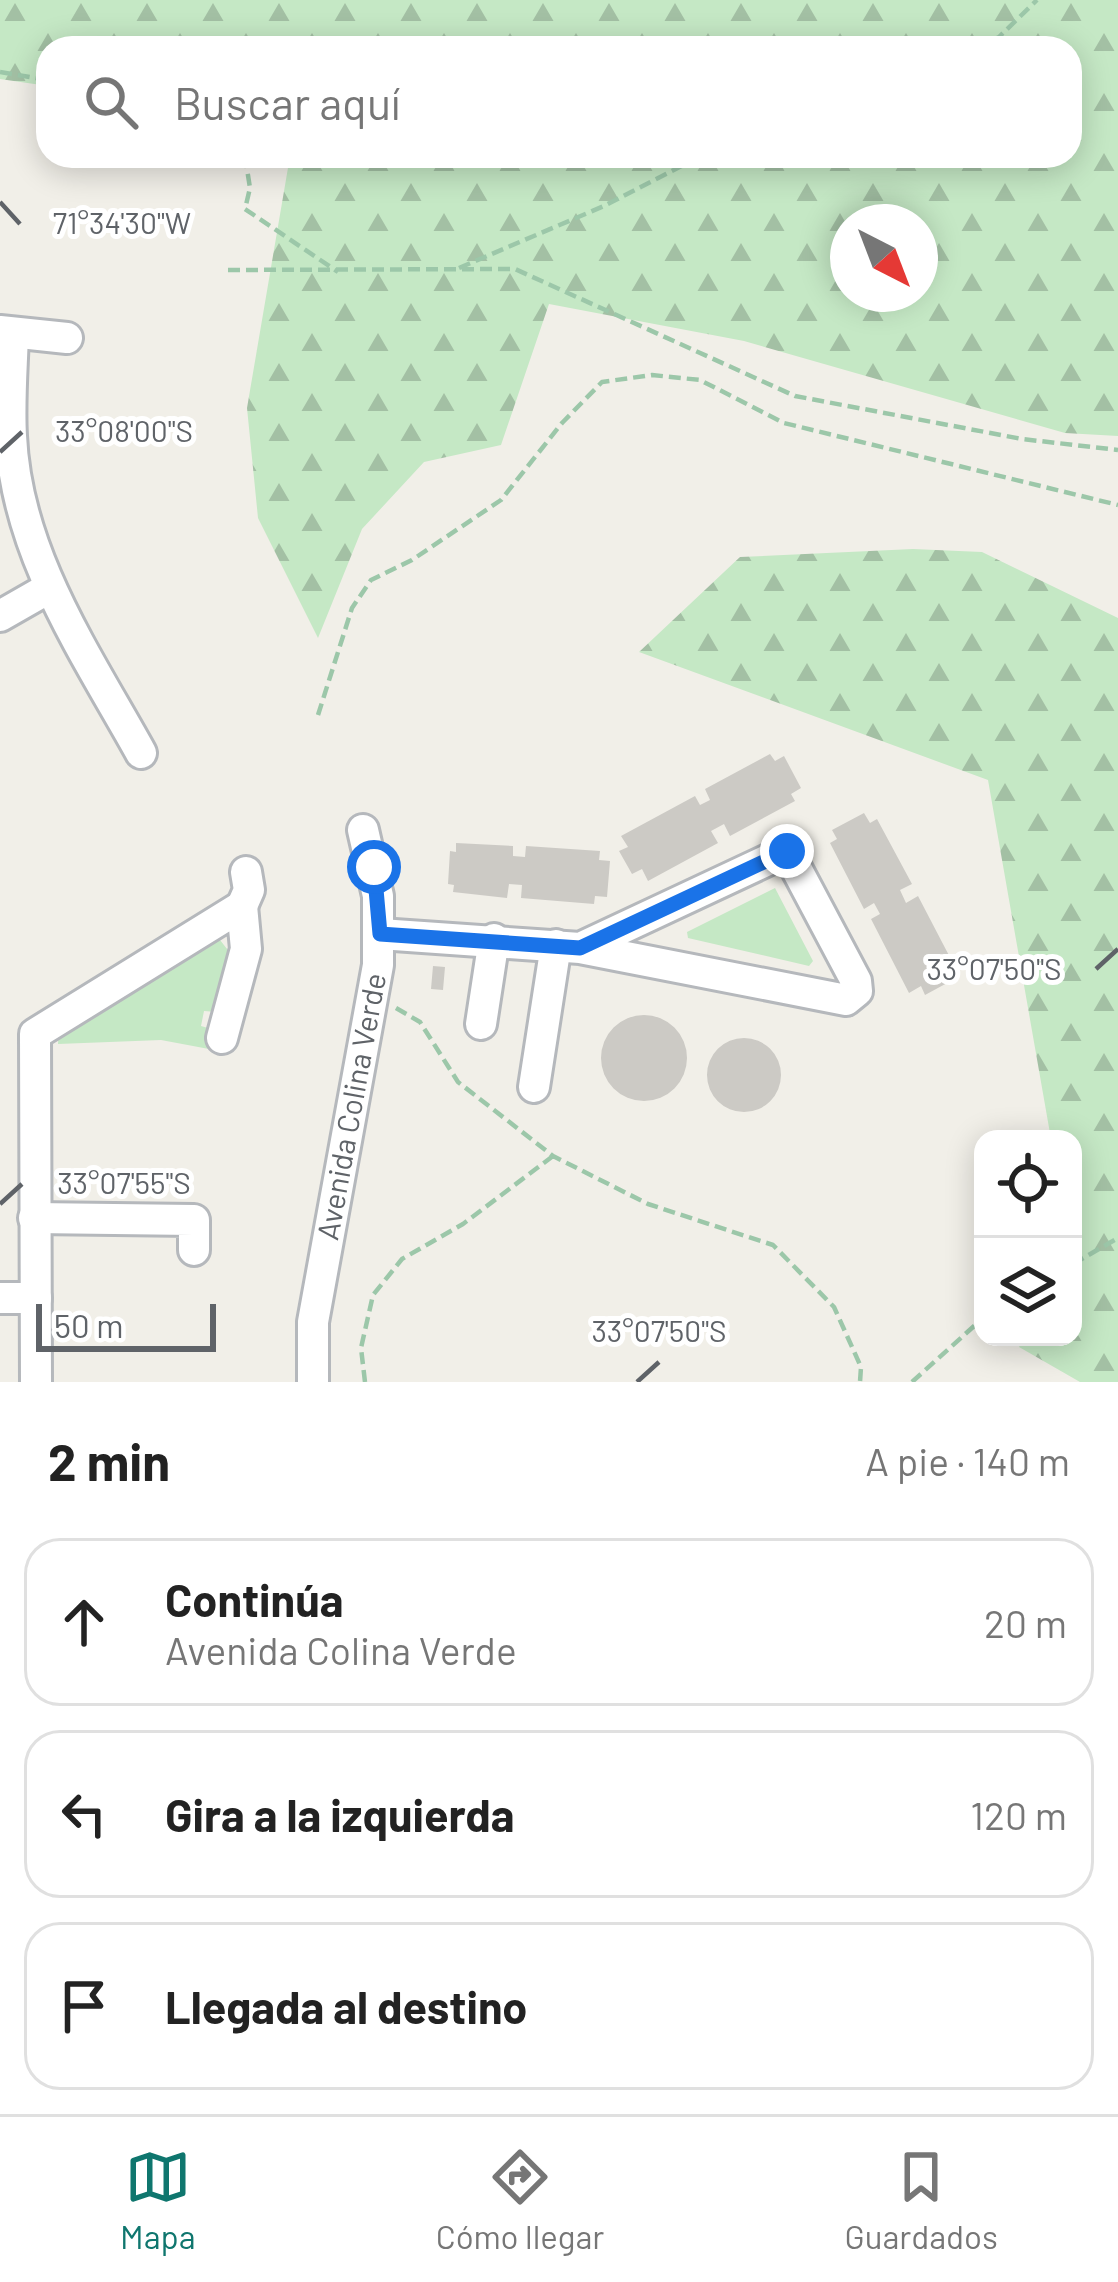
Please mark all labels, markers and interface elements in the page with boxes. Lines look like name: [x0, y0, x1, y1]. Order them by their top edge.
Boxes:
search box: [36, 36, 1082, 168]
icon: search: [78, 69, 144, 135]
text: Buscar aquí: [174, 75, 401, 129]
text: 71°34'30"W: [53, 204, 191, 240]
north arrow: [830, 204, 938, 312]
text: 33°08'00"S: [55, 412, 193, 448]
route end: [760, 824, 814, 878]
route start: [347, 840, 401, 894]
text: 33°07'50"S: [926, 950, 1062, 986]
street label: Avenida Colina Verde: [308, 970, 392, 1243]
map controls: [974, 1130, 1082, 1346]
button: locate: [974, 1130, 1082, 1238]
text: 33°07'55"S: [57, 1164, 191, 1200]
button: layers: [974, 1238, 1082, 1346]
scale bar: [36, 1298, 216, 1351]
text: 50 m: [54, 1305, 124, 1345]
text: 33°07'50"S: [591, 1312, 727, 1348]
text: 2 min: [48, 1430, 170, 1491]
text: A pie · 140 m: [865, 1437, 1070, 1484]
text: Continúa: [165, 1572, 344, 1626]
icon: ahead: [51, 1589, 117, 1655]
text: 20 m: [984, 1599, 1067, 1646]
text: Avenida Colina Verde: [165, 1626, 517, 1673]
icon: left: [51, 1781, 117, 1847]
text: Gira a la izquierda: [165, 1787, 514, 1841]
text: 120 m: [970, 1791, 1067, 1838]
icon: arrive: [51, 1973, 117, 2039]
text: Llegada al destino: [165, 1979, 527, 2033]
tab: Mapa: [120, 2144, 196, 2256]
tab: Cómo llegar: [436, 2144, 604, 2256]
tab: Guardados: [845, 2144, 998, 2256]

